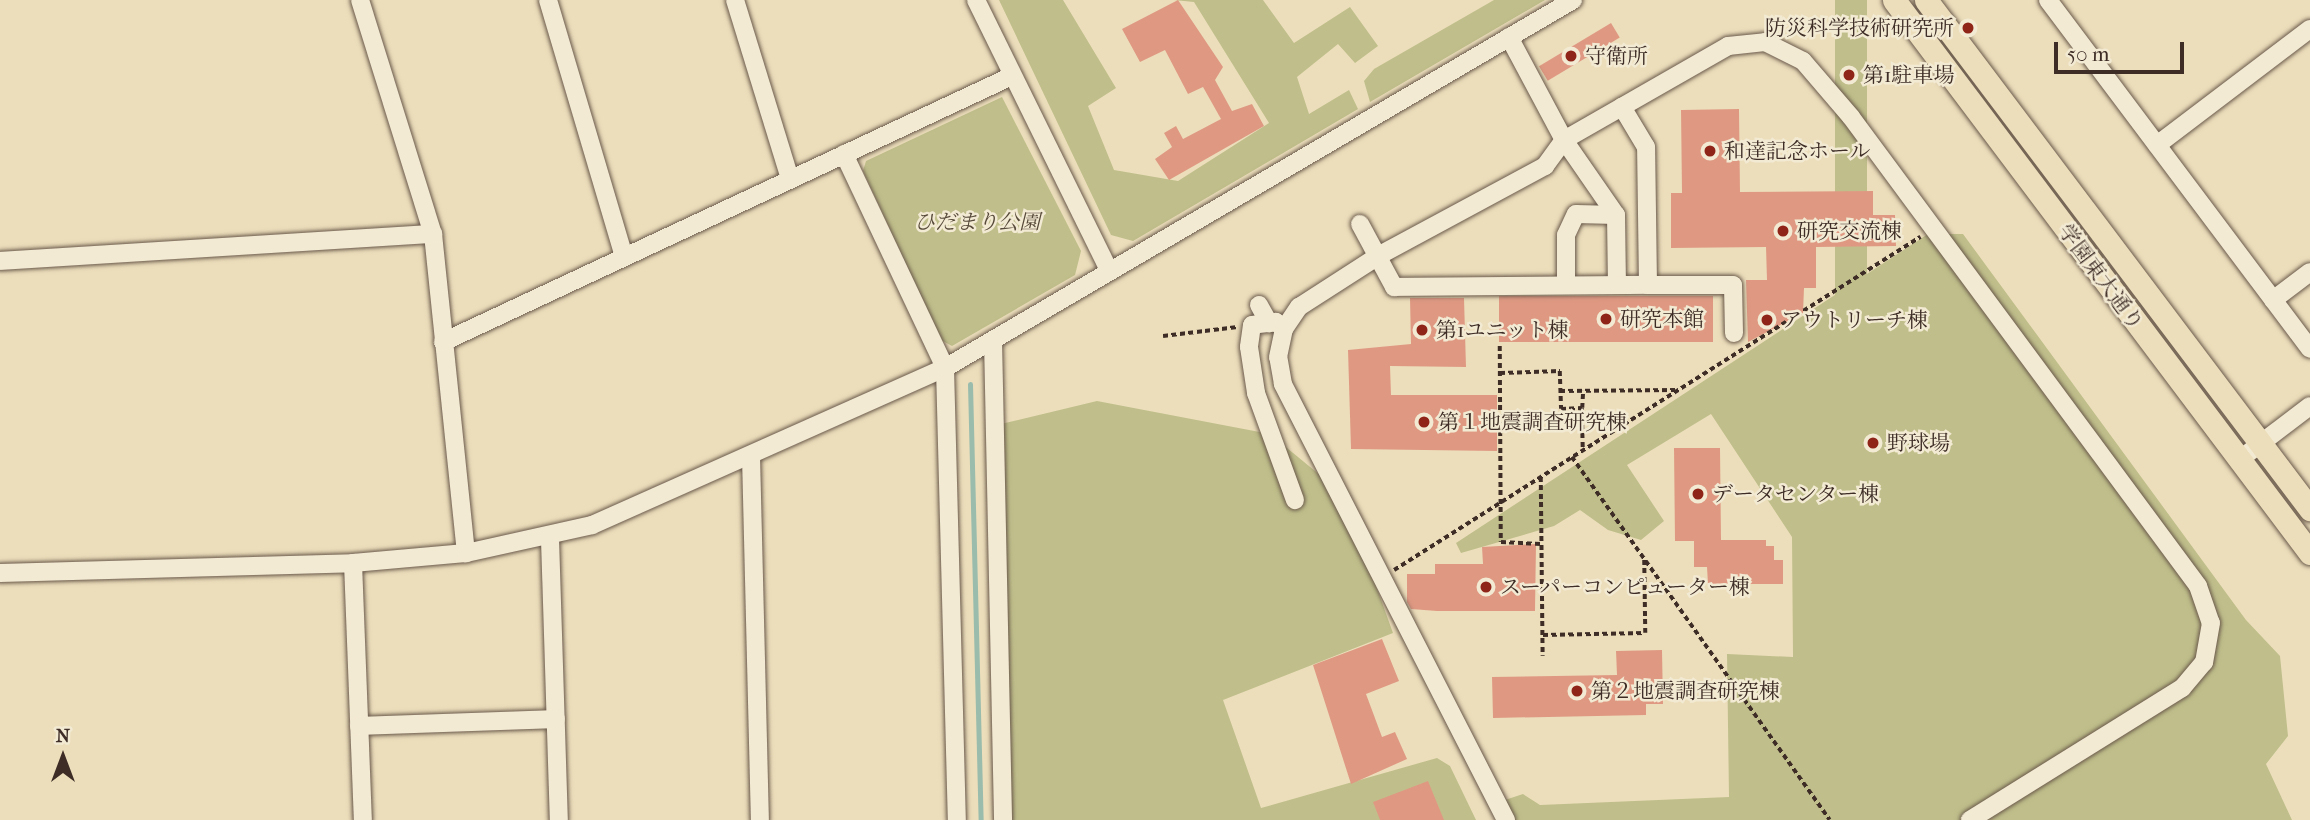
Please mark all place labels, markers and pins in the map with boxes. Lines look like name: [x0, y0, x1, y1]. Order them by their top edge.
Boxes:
place label: 防災科学技術研究所: [1765, 15, 1954, 41]
marker: 防災科学技術研究所: [1960, 20, 1976, 36]
place label: 守衛所: [1585, 43, 1648, 69]
marker: 守衛所: [1563, 48, 1579, 64]
place label: 第1駐車場: [1863, 62, 1954, 88]
marker: 第1駐車場: [1841, 67, 1857, 83]
place label: 和達記念ホール: [1724, 138, 1871, 164]
marker: 和達記念ホール: [1702, 143, 1718, 159]
place label: 研究交流棟: [1797, 218, 1902, 244]
marker: 研究交流棟: [1775, 223, 1791, 239]
place label: 研究本館: [1620, 306, 1704, 332]
place label: アウトリーチ棟: [1781, 307, 1928, 333]
marker: 研究本館: [1598, 311, 1614, 327]
marker: アウトリーチ棟: [1759, 312, 1775, 328]
place label: 第1ユニット棟: [1436, 317, 1569, 343]
marker: 第1ユニット棟: [1414, 322, 1430, 338]
place label: 第１地震調査研究棟: [1438, 409, 1627, 435]
marker: 第１地震調査研究棟: [1416, 414, 1432, 430]
place label: 野球場: [1887, 430, 1950, 456]
marker: 野球場: [1865, 435, 1881, 451]
place label: データセンター棟: [1712, 481, 1880, 507]
marker: データセンター棟: [1690, 486, 1706, 502]
place label: スーパーコンピューター棟: [1500, 574, 1751, 600]
marker: スーパーコンピューター棟: [1478, 579, 1494, 595]
place label: 第２地震調査研究棟: [1591, 678, 1780, 704]
marker: 第２地震調査研究棟: [1569, 683, 1585, 699]

